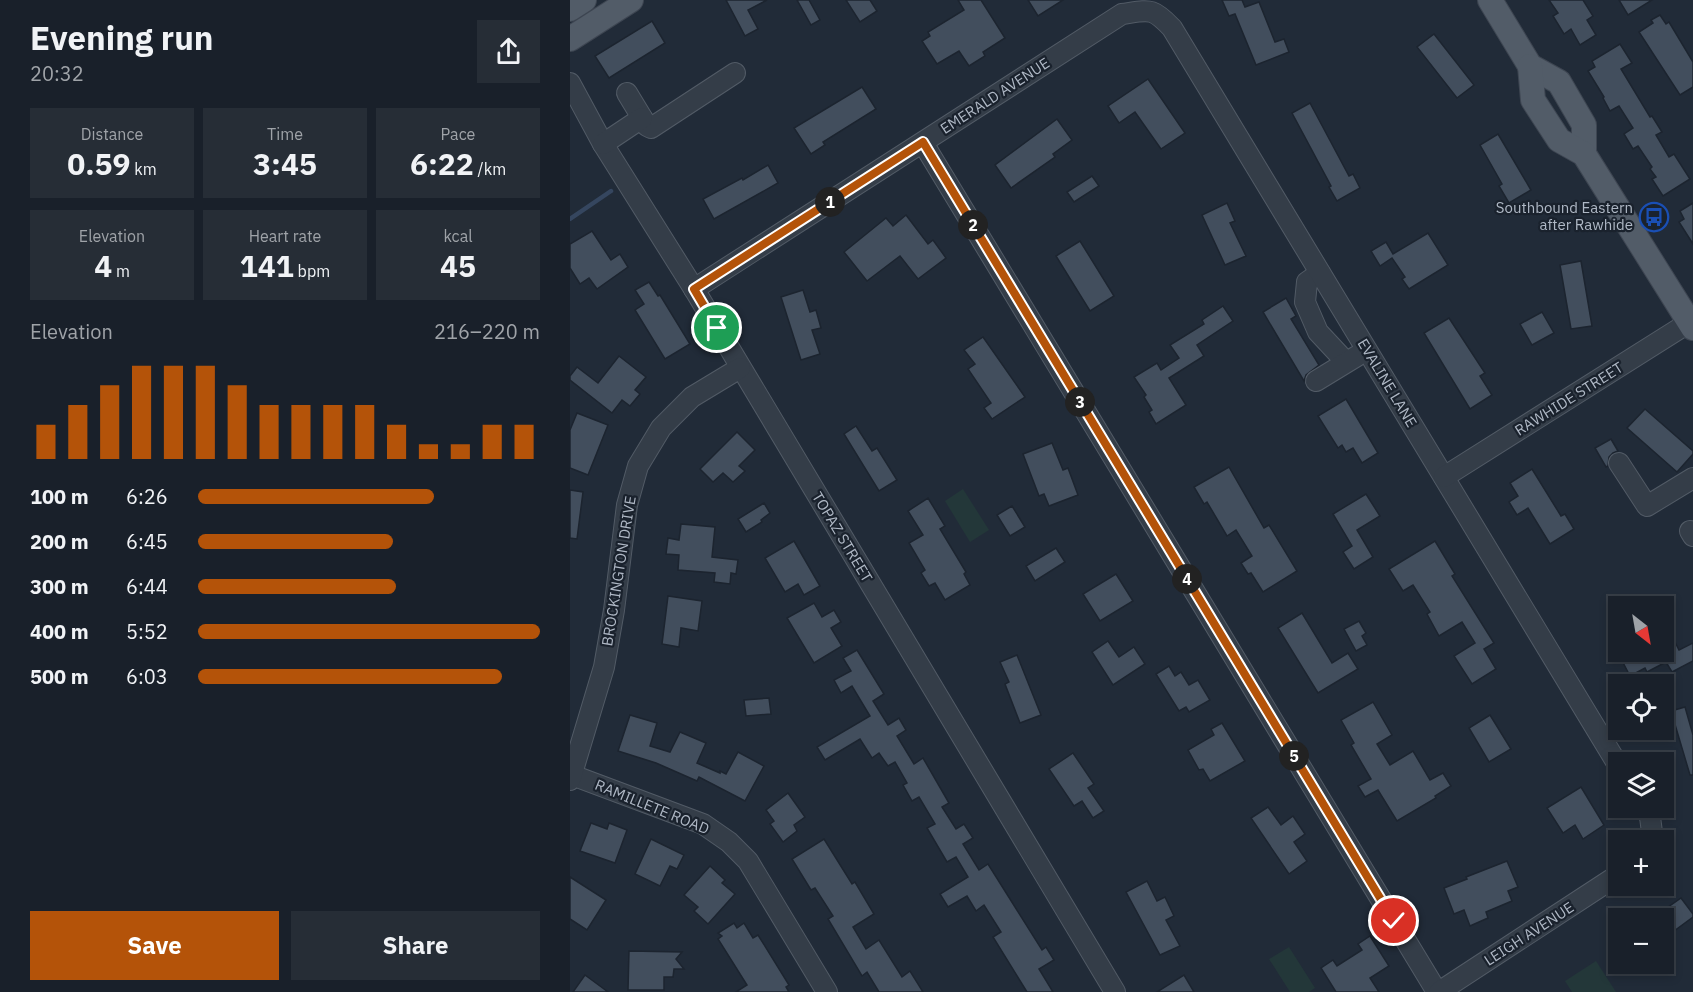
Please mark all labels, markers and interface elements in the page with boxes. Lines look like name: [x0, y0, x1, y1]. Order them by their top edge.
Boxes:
text: Evening run: [30, 16, 214, 59]
button: share: [477, 20, 540, 83]
street label: EMERALD AVENUE: [937, 53, 1053, 138]
text: 20:32: [30, 60, 84, 87]
text: Distance: [81, 124, 143, 144]
text: Time: [267, 124, 303, 144]
text: Pace: [441, 124, 475, 144]
text: 0.59: [67, 144, 131, 183]
text: 3:45: [253, 144, 317, 183]
text: 6:22: [410, 144, 474, 183]
text: km: [131, 159, 157, 179]
text: /km: [474, 159, 506, 179]
pin: 1: [815, 187, 845, 217]
text: 1: [825, 192, 835, 212]
place label: Southbound Eastern after Rawhide: [1496, 198, 1633, 234]
bus stop icon: Southbound Eastern after Rawhide: [1638, 201, 1670, 233]
pin: 2: [958, 210, 988, 240]
text: 2: [968, 215, 978, 235]
text: Elevation: [79, 226, 145, 246]
text: Heart rate: [249, 226, 321, 246]
text: kcal: [443, 226, 473, 246]
text: 4: [94, 246, 112, 285]
text: 141: [240, 246, 294, 285]
text: 45: [440, 246, 476, 285]
text: m: [112, 261, 130, 281]
text: bpm: [294, 261, 330, 281]
pin: [691, 302, 742, 353]
icon: arrive: [700, 311, 733, 344]
text: Elevation: [30, 318, 113, 345]
text: 216–220 m: [434, 318, 540, 345]
street label: EVALINE LANE: [1354, 335, 1421, 430]
street label: RAWHIDE STREET: [1511, 357, 1627, 440]
pin: 3: [1065, 387, 1095, 417]
text: 3: [1075, 392, 1085, 412]
text: 100 m: [30, 483, 89, 510]
text: 6:26: [126, 483, 168, 510]
street label: TOPAZ STREET: [808, 488, 877, 586]
street label: BROCKINGTON DRIVE: [597, 494, 640, 647]
text: 200 m: [30, 528, 89, 555]
text: 6:45: [126, 528, 168, 555]
pin: 4: [1172, 564, 1202, 594]
text: 4: [1182, 569, 1192, 589]
text: 300 m: [30, 573, 89, 600]
text: 6:44: [126, 573, 168, 600]
north arrow: [1608, 596, 1674, 662]
map controls: [1608, 596, 1674, 974]
text: 400 m: [30, 618, 89, 645]
text: 5:52: [126, 618, 168, 645]
text: 500 m: [30, 663, 89, 690]
text: 6:03: [126, 663, 168, 690]
button: locate: [1608, 674, 1674, 740]
pin: 5: [1279, 741, 1309, 771]
text: 5: [1289, 746, 1299, 766]
button: layers: [1608, 752, 1674, 818]
street label: RAMILLETE ROAD: [592, 775, 712, 838]
button: +: [1608, 830, 1674, 896]
pin: [1368, 895, 1419, 946]
street label: LEIGH AVENUE: [1480, 898, 1577, 970]
icon: check: [1377, 904, 1410, 937]
button: −: [1608, 908, 1674, 974]
button: Save: [30, 911, 279, 980]
button: Share: [291, 911, 540, 980]

